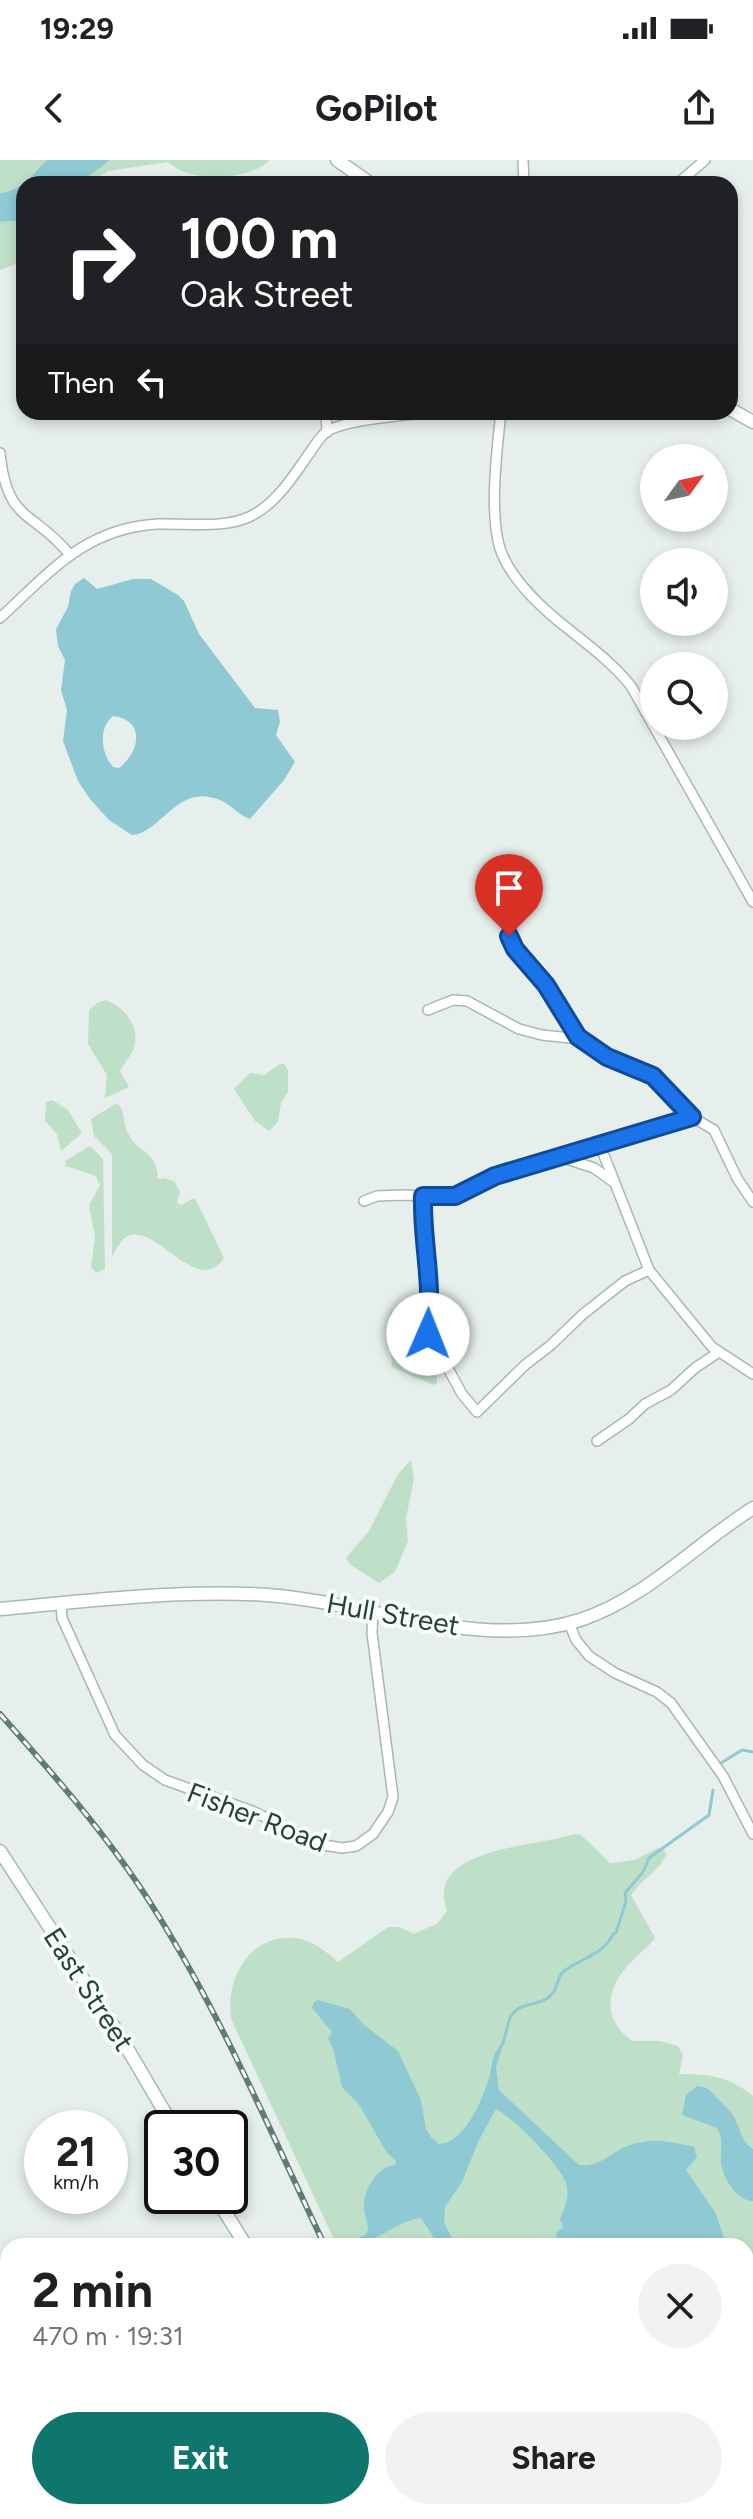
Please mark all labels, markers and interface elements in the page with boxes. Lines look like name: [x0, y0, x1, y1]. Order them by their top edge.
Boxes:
text: 19:29: [40, 10, 114, 47]
icon: back: [32, 86, 76, 130]
icon: share: [677, 86, 721, 130]
text: GoPilot: [315, 87, 438, 130]
text: 100 m: [180, 205, 338, 272]
icon: right: [48, 208, 152, 312]
text: Oak Street: [180, 273, 353, 316]
icon: left: [130, 360, 174, 404]
text: Then: [48, 364, 114, 401]
north arrow: [640, 444, 728, 532]
map controls: [640, 444, 728, 740]
button: sound: [640, 548, 728, 636]
button: search: [640, 652, 728, 740]
pin: [475, 854, 543, 936]
icon: arrive: [487, 866, 531, 910]
position arrow: [386, 1292, 470, 1376]
street label: Hull Street: [324, 1586, 462, 1642]
street label: Fisher Road: [183, 1775, 331, 1859]
street label: East Street: [37, 1921, 141, 2057]
speed limit sign: 30: [144, 2110, 248, 2214]
text: 21: [56, 2128, 96, 2176]
text: km/h: [53, 2170, 99, 2194]
text: 2 min: [32, 2261, 153, 2319]
button: close: [638, 2264, 722, 2348]
text: 470 m · 19:31: [32, 2320, 184, 2352]
button: Exit: [32, 2412, 369, 2504]
button: Share: [385, 2412, 722, 2504]

